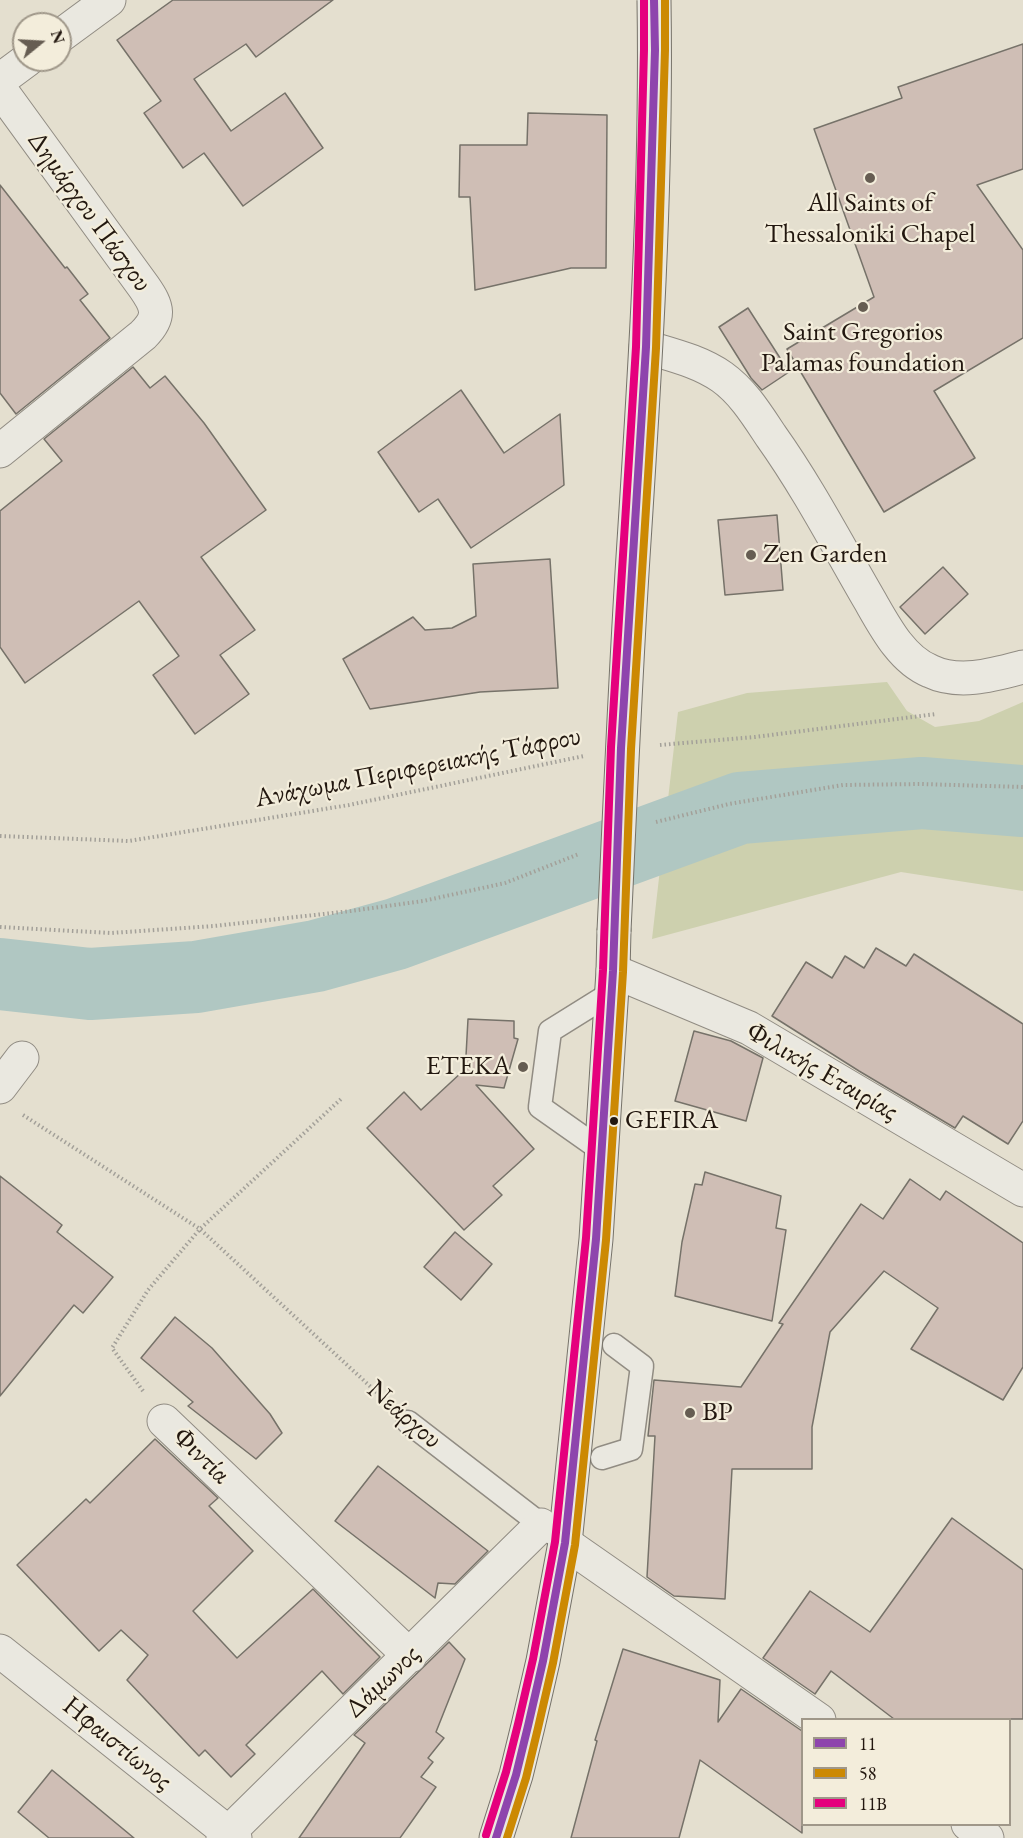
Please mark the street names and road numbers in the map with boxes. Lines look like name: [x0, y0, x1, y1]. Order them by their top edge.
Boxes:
street label: Δημάρχου Πάσχου: [20, 125, 158, 299]
street label: Ανάχωμα Περιφερειακής Τάφρου: [252, 720, 584, 816]
street label: Φιλικής Εταιρίας: [740, 1016, 904, 1128]
street label: Νεάρχου: [360, 1374, 448, 1456]
street label: Φιντία: [166, 1421, 236, 1491]
street label: Δάμωνος: [339, 1639, 427, 1725]
street label: Ηφαιστίωνος: [56, 1690, 178, 1798]

